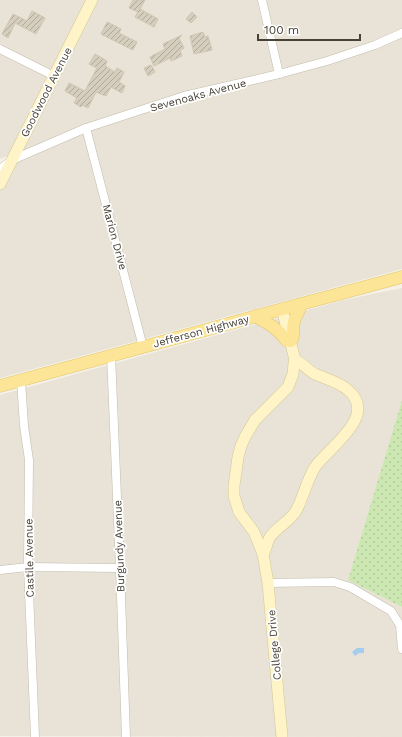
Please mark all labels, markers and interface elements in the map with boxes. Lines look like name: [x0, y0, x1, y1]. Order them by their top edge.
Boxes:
scale bar: [258, 16, 360, 42]
text: 100 m: [264, 23, 299, 37]
street label: Goodwood Avenue: [18, 45, 75, 139]
street label: Sevenoaks Avenue: [149, 76, 248, 115]
street label: Marion Drive: [100, 203, 130, 271]
street label: Jefferson Highway: [152, 312, 251, 351]
street label: Burgundy Avenue: [111, 500, 128, 592]
street label: Castile Avenue: [22, 518, 37, 598]
street label: College Drive: [265, 609, 284, 681]

